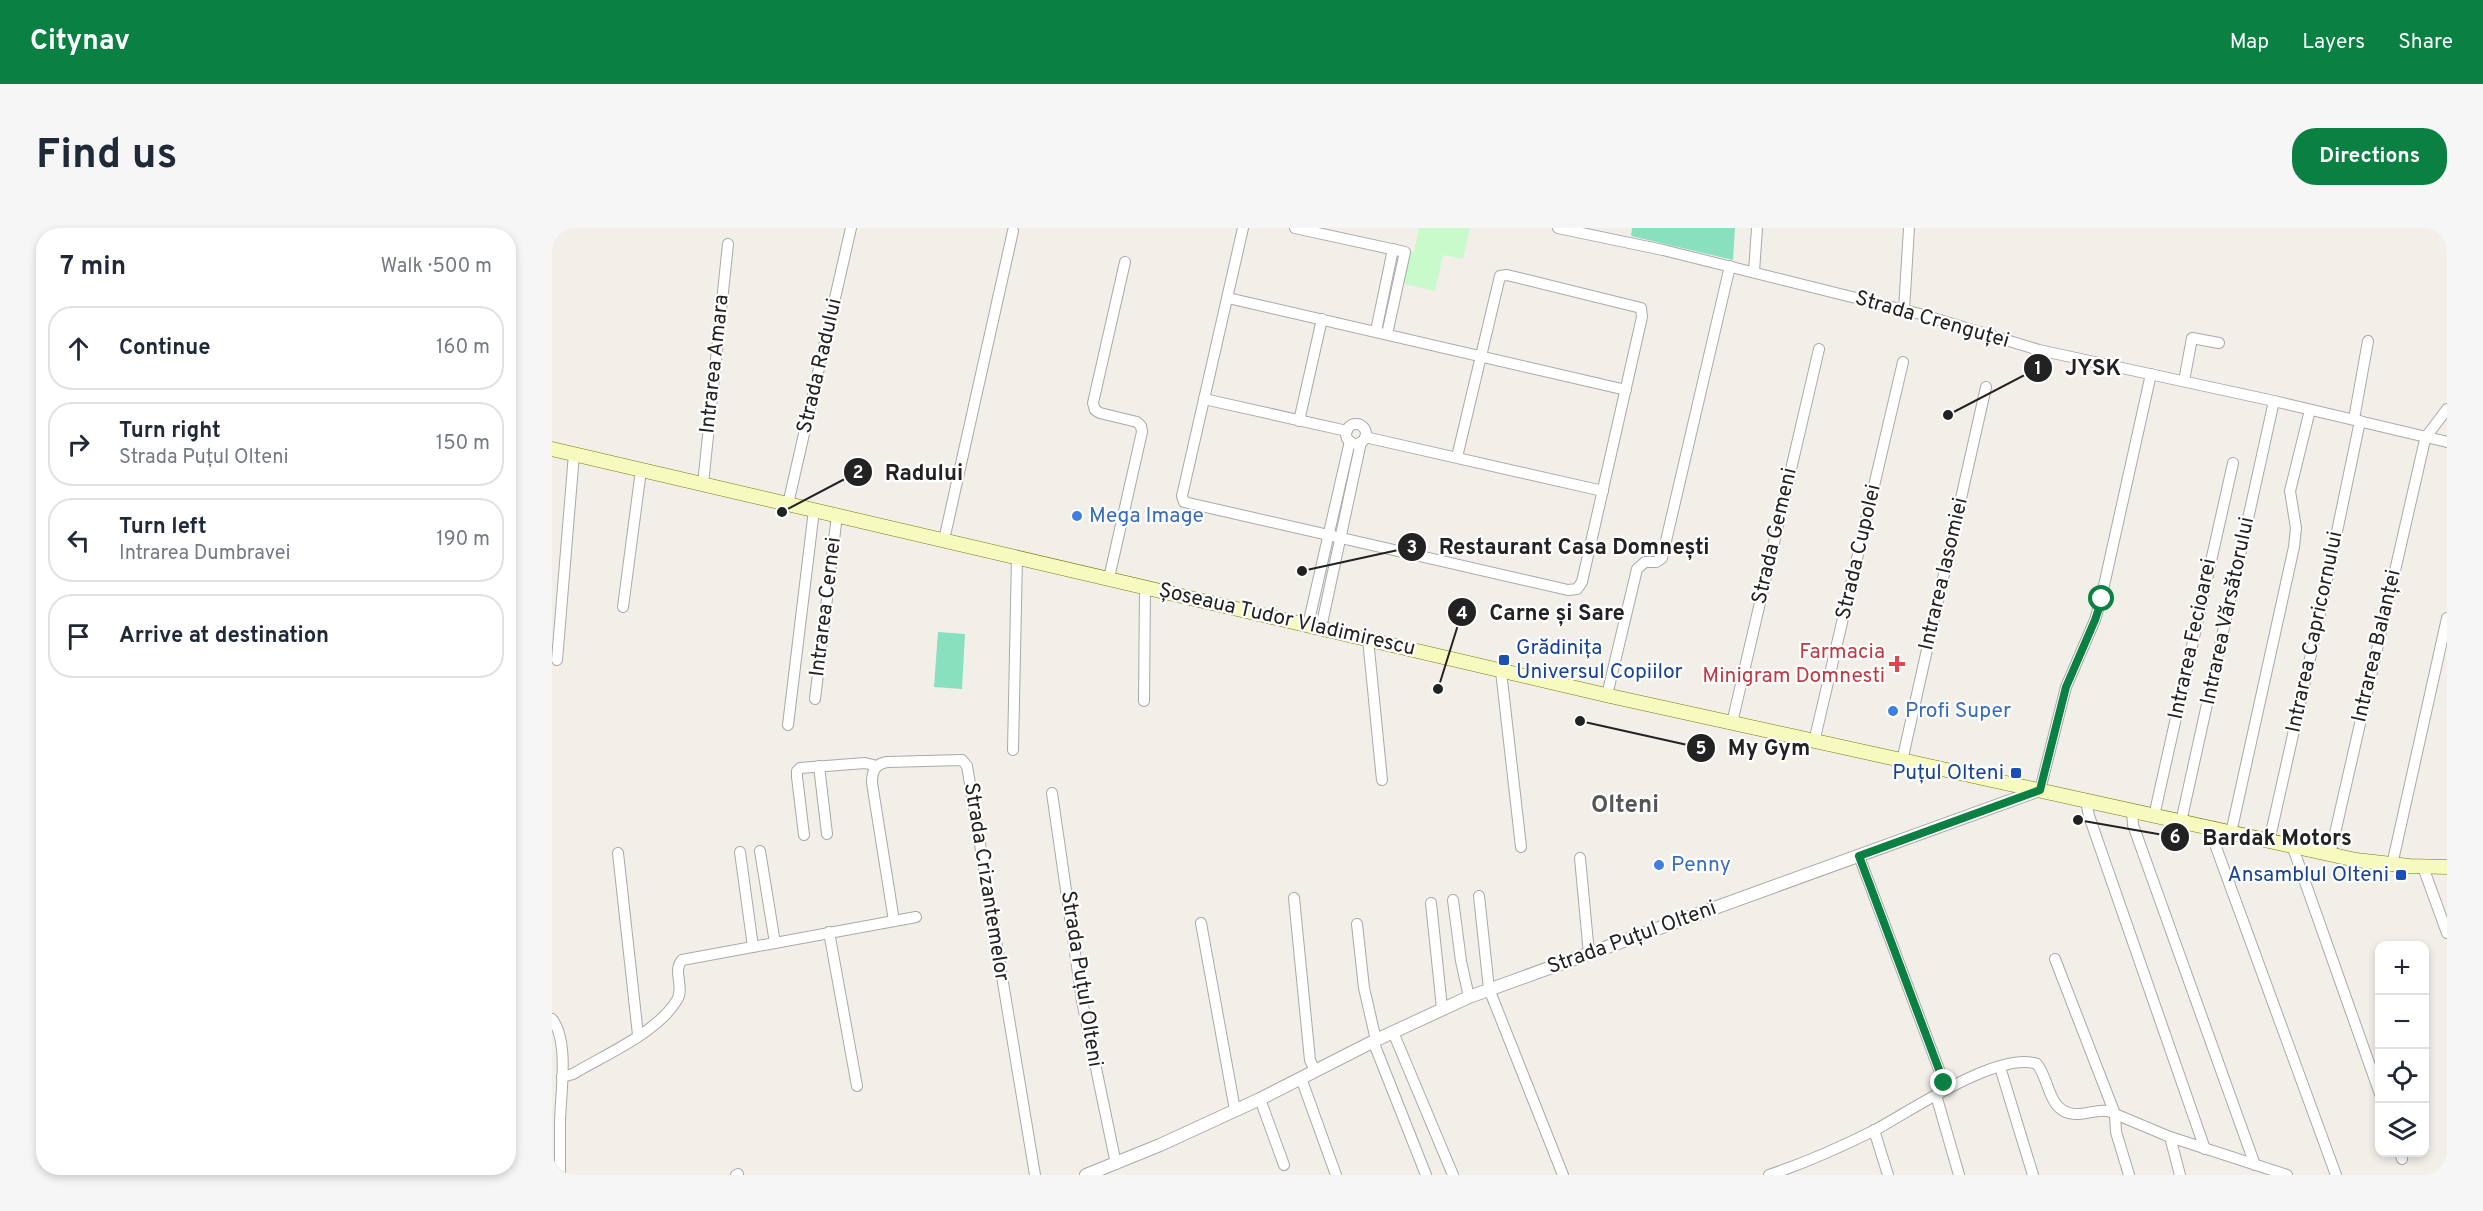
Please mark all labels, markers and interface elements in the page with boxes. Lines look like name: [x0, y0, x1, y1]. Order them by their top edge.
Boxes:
text: Citynav: [30, 24, 130, 60]
text: Map: [2230, 29, 2269, 56]
text: Layers: [2302, 29, 2365, 56]
text: Share: [2398, 29, 2453, 56]
button: Directions: [2292, 128, 2447, 185]
text: Find us: [36, 130, 177, 183]
text: 7 min: [60, 251, 126, 284]
text: Walk · 500 m: [380, 254, 492, 280]
street label: Strada Crenguței: [1852, 285, 2012, 355]
street label: Intrarea Amara: [694, 293, 736, 435]
street label: Strada Radului: [791, 296, 849, 436]
icon: ahead: [62, 332, 95, 365]
text: Continue: [119, 335, 210, 362]
text: 160 m: [436, 335, 490, 361]
callout: JYSK: [2023, 348, 2133, 388]
text: JYSK: [2065, 356, 2121, 383]
text: 1: [2034, 358, 2042, 381]
text: Turn right: [119, 418, 221, 445]
icon: right: [62, 428, 95, 461]
text: 150 m: [436, 431, 490, 457]
text: Strada Puțul Olteni: [119, 445, 289, 471]
callout: Radului: [843, 452, 975, 492]
text: Radului: [885, 461, 963, 488]
text: 2: [852, 462, 864, 485]
street label: Strada Gemeni: [1746, 465, 1804, 607]
street label: Strada Cupolei: [1830, 482, 1888, 622]
street label: Intrarea Iasomiei: [1913, 495, 1975, 653]
place label: Mega Image: [1089, 503, 1204, 530]
marker: Mega Image: [1070, 509, 1084, 523]
text: Turn left: [119, 514, 207, 541]
street label: Intrarea Vărsătorului: [2195, 515, 2261, 707]
icon: left: [62, 524, 95, 557]
text: 190 m: [436, 527, 490, 553]
callout: Restaurant Casa Domnești: [1397, 527, 1721, 567]
street label: Intrarea Capricornului: [2280, 529, 2350, 735]
text: Restaurant Casa Domnești: [1439, 535, 1709, 562]
street label: Intrarea Cernei: [804, 536, 848, 678]
text: 3: [1407, 537, 1417, 560]
text: Intrarea Dumbravei: [119, 541, 291, 567]
street label: Intrarea Fecioarei: [2163, 556, 2223, 722]
street label: Intrarea Balanței: [2346, 567, 2408, 725]
street label: Șoseaua Tudor Vladimirescu: [1156, 577, 1418, 663]
route start: [2088, 585, 2114, 611]
callout: Carne și Sare: [1447, 592, 1636, 632]
text: Carne și Sare: [1489, 601, 1625, 628]
text: 4: [1456, 603, 1468, 626]
icon: arrive: [62, 620, 95, 653]
text: Arrive at destination: [119, 623, 329, 650]
place label: Grădinița Universul Copiilor: [1516, 635, 1683, 686]
place label: Farmacia Minigram Domnesti: [1702, 639, 1885, 690]
marker: Grădinița Universul Copiilor: [1497, 653, 1511, 667]
marker: Farmacia Minigram Domnesti: [1890, 657, 1904, 671]
place label: Profi Super: [1905, 698, 2011, 725]
marker: Profi Super: [1886, 704, 1900, 718]
callout: My Gym: [1686, 728, 1822, 768]
text: My Gym: [1728, 736, 1810, 763]
text: 5: [1696, 738, 1707, 761]
place label: Puțul Olteni: [1892, 760, 2004, 787]
marker: Puțul Olteni: [2009, 766, 2023, 780]
street label: Strada Crizantemelor: [957, 781, 1015, 983]
district label: Olteni: [1591, 791, 1659, 821]
callout: Bardak Motors: [2160, 817, 2364, 857]
text: Bardak Motors: [2202, 826, 2352, 853]
text: 6: [2169, 827, 2181, 850]
place label: Penny: [1671, 852, 1731, 879]
marker: Penny: [1652, 858, 1666, 872]
place label: Ansamblul Olteni: [2227, 862, 2389, 889]
marker: Ansamblul Olteni: [2394, 868, 2408, 882]
street label: Strada Puțul Olteni: [1054, 889, 1108, 1069]
street label: Strada Puțul Olteni: [1544, 895, 1720, 981]
map controls: [2375, 941, 2429, 1157]
button: +: [2375, 941, 2429, 995]
button: −: [2375, 995, 2429, 1049]
button: locate: [2375, 1049, 2429, 1103]
route end: [1930, 1069, 1956, 1095]
button: layers: [2375, 1103, 2429, 1157]

